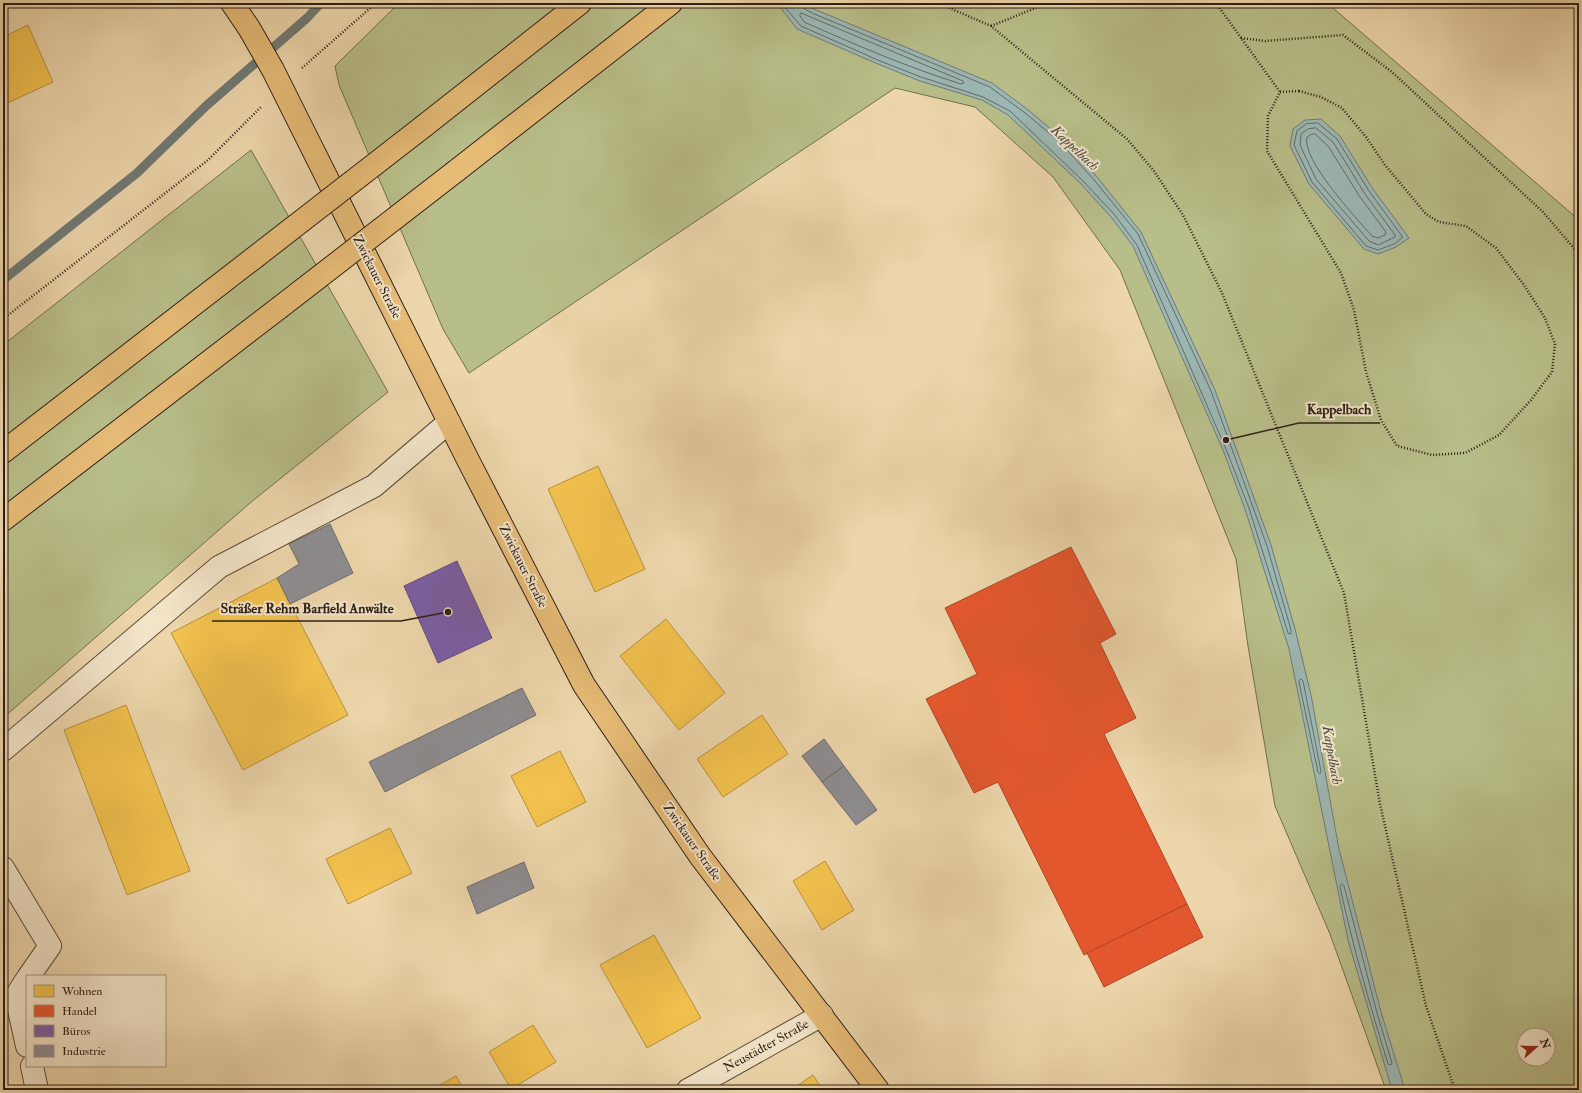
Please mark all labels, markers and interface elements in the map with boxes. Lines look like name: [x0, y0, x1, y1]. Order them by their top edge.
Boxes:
water label: Kappelbach: [1047, 121, 1103, 175]
street label: Zwickauer Straße: [349, 233, 405, 322]
callout: Kappelbach: [1299, 397, 1380, 423]
text: Kappelbach: [1307, 401, 1372, 419]
street label: Zwickauer Straße: [495, 522, 551, 611]
callout: Sträßer Rehm Barfield Anwälte: [212, 595, 401, 621]
text: Sträßer Rehm Barfield Anwälte: [220, 600, 394, 617]
water label: Kappelbach: [1318, 723, 1346, 786]
street label: Zwickauer Straße: [659, 800, 725, 885]
legend: [26, 975, 166, 1067]
text: Wohnen: [61, 984, 103, 999]
text: Handel: [62, 1004, 97, 1019]
street label: Neustädter Straße: [720, 1016, 812, 1076]
text: Büros: [62, 1024, 90, 1039]
north arrow: [1516, 1027, 1556, 1067]
text: N: [1537, 1036, 1553, 1052]
text: Industrie: [62, 1044, 106, 1059]

